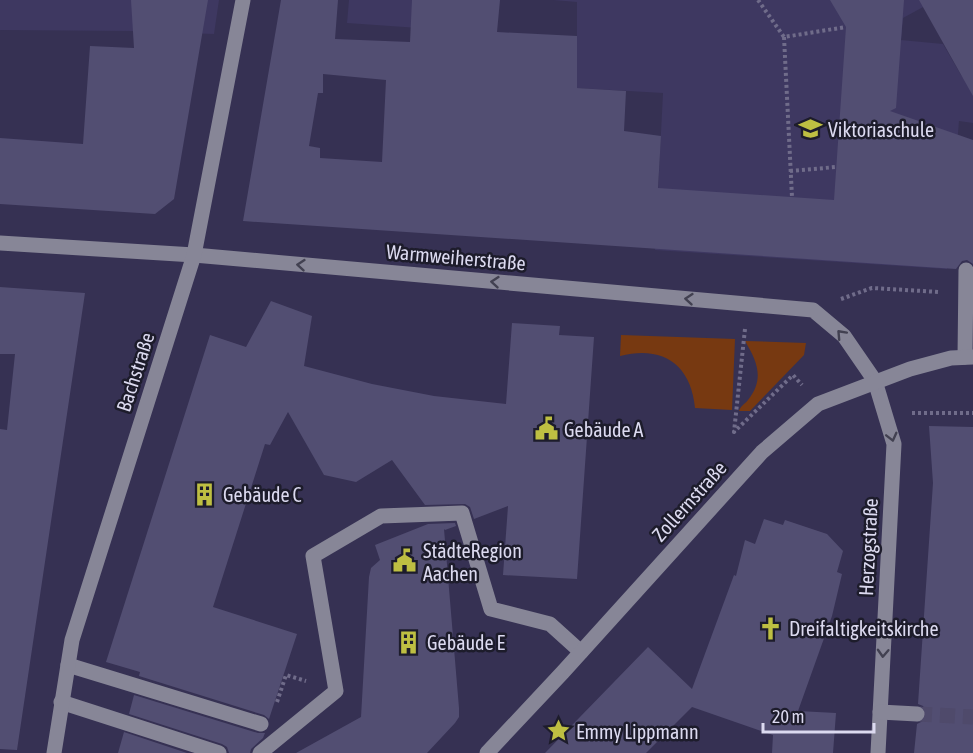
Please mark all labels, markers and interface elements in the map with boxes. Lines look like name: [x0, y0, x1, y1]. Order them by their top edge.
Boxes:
school or university icon: Viktoriaschule: [797, 116, 823, 142]
place label: Viktoriaschule: [828, 118, 934, 141]
street label: Warmweiherstraße: [385, 239, 527, 275]
one-way arrow: [296, 259, 305, 272]
one-way arrow: [490, 276, 499, 289]
one-way arrow: [684, 293, 694, 306]
street label: Bachstraße: [111, 329, 159, 415]
one-way arrow: [837, 330, 848, 341]
public building icon: Gebäude A: [533, 416, 559, 442]
place label: Gebäude A: [564, 418, 643, 441]
one-way arrow: [884, 432, 897, 442]
street label: Zollernstraße: [647, 456, 731, 546]
building icon: Gebäude C: [192, 481, 218, 507]
place label: Gebäude C: [223, 483, 301, 506]
street label: Herzogstraße: [854, 498, 882, 596]
place label: StädteRegion Aachen: [423, 539, 522, 585]
public building icon: StädteRegion Aachen: [392, 548, 418, 574]
church icon: Dreifaltigkeitskirche: [758, 615, 784, 641]
place label: Dreifaltigkeitskirche: [789, 617, 939, 640]
building icon: Gebäude E: [396, 629, 422, 655]
place label: Gebäude E: [427, 631, 505, 654]
one-way arrow: [877, 648, 890, 657]
scale bar: [763, 696, 874, 734]
text: 20 m: [772, 706, 804, 727]
place icon: Emmy Lippmann: [545, 718, 571, 744]
place label: Emmy Lippmann: [576, 720, 699, 743]

